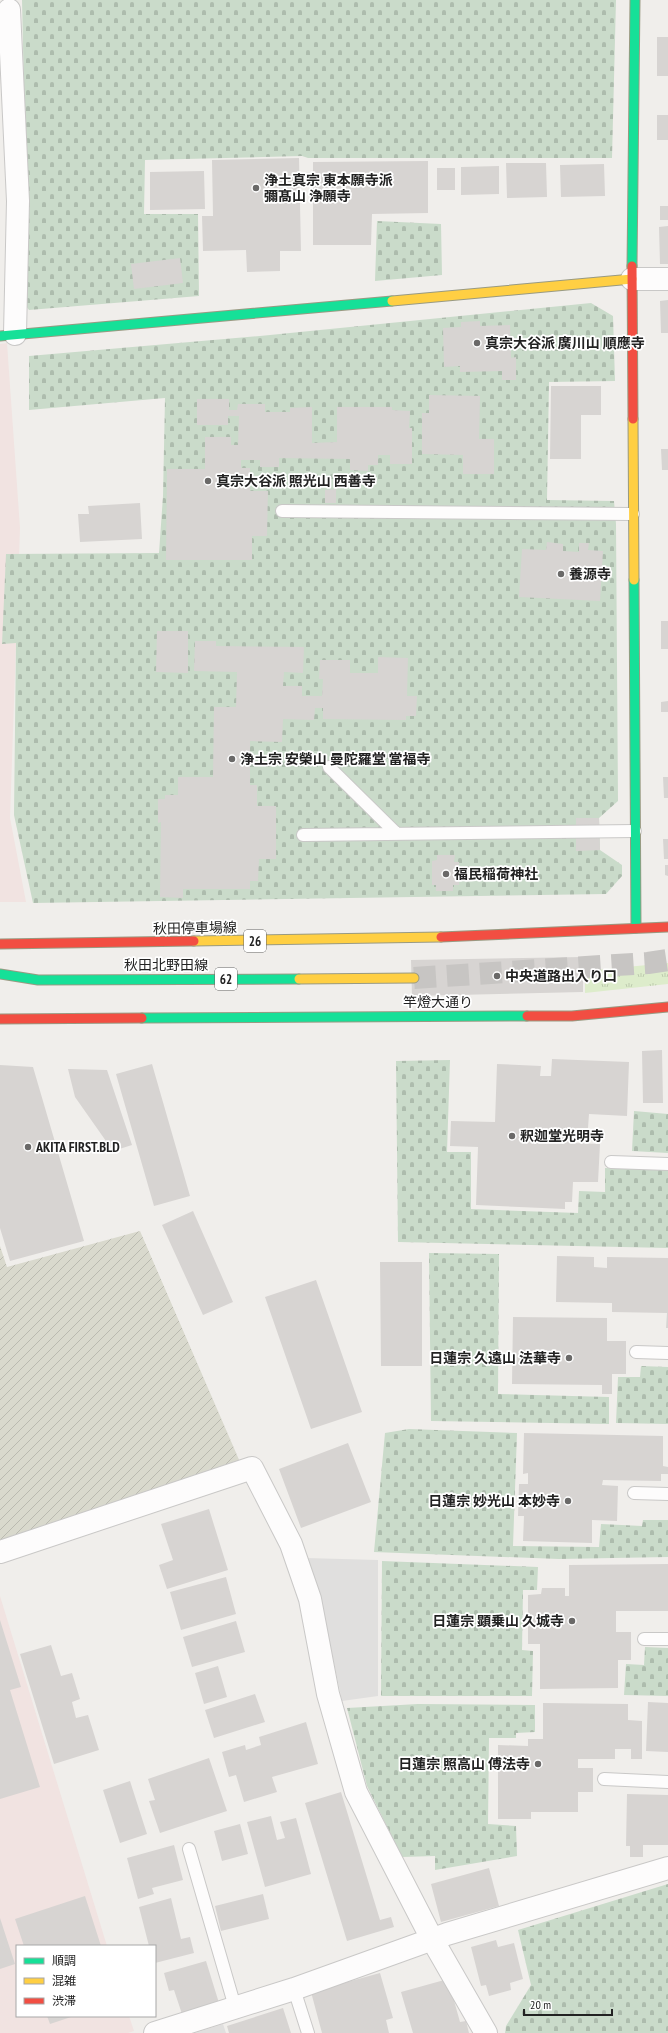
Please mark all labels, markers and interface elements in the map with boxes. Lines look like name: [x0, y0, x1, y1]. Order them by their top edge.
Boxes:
place label: 浄土真宗 東本願寺派 彌髙山 浄願寺: [264, 171, 393, 205]
marker: 浄土真宗 東本願寺派 彌髙山 浄願寺: [251, 183, 261, 193]
place label: 真宗大谷派 廣川山 順應寺: [485, 334, 645, 352]
marker: 真宗大谷派 廣川山 順應寺: [472, 338, 482, 348]
place label: 真宗大谷派 照光山 西善寺: [216, 472, 376, 490]
marker: 真宗大谷派 照光山 西善寺: [203, 476, 213, 486]
place label: 養源寺: [569, 565, 611, 583]
marker: 養源寺: [556, 569, 566, 579]
place label: 浄土宗 安榮山 曼陀羅堂 當福寺: [240, 750, 431, 768]
marker: 浄土宗 安榮山 曼陀羅堂 當福寺: [227, 754, 237, 764]
place label: 福民稲荷神社: [454, 865, 538, 883]
marker: 福民稲荷神社: [441, 869, 451, 879]
street label: 秋田停車場線: [153, 918, 237, 938]
road number: 26: [244, 930, 266, 952]
street label: 秋田北野田線: [124, 956, 208, 974]
place label: 中央道路出入り口: [505, 967, 617, 985]
road number: 62: [215, 968, 237, 990]
marker: 中央道路出入り口: [492, 971, 502, 981]
street label: 竿燈大通り: [403, 993, 473, 1011]
place label: 釈迦堂光明寺: [520, 1127, 604, 1145]
marker: 釈迦堂光明寺: [507, 1131, 517, 1141]
place label: AKITA FIRST.BLD: [35, 1138, 120, 1156]
marker: AKITA FIRST.BLD: [23, 1142, 33, 1152]
place label: 日蓮宗 久遠山 法華寺: [429, 1349, 561, 1367]
marker: 日蓮宗 久遠山 法華寺: [564, 1353, 574, 1363]
place label: 日蓮宗 妙光山 本妙寺: [428, 1492, 560, 1510]
marker: 日蓮宗 妙光山 本妙寺: [563, 1496, 573, 1506]
place label: 日蓮宗 顕乗山 久城寺: [432, 1612, 564, 1630]
marker: 日蓮宗 顕乗山 久城寺: [567, 1616, 577, 1626]
place label: 日蓮宗 照高山 傅法寺: [398, 1755, 530, 1773]
marker: 日蓮宗 照高山 傅法寺: [533, 1759, 543, 1769]
legend: [16, 1945, 156, 2017]
text: 順調: [52, 1953, 76, 1968]
text: 混雑: [52, 1973, 76, 1988]
scale bar: [524, 1991, 612, 2017]
text: 渋滞: [52, 1993, 76, 2008]
text: 20 m: [530, 1997, 551, 2012]

